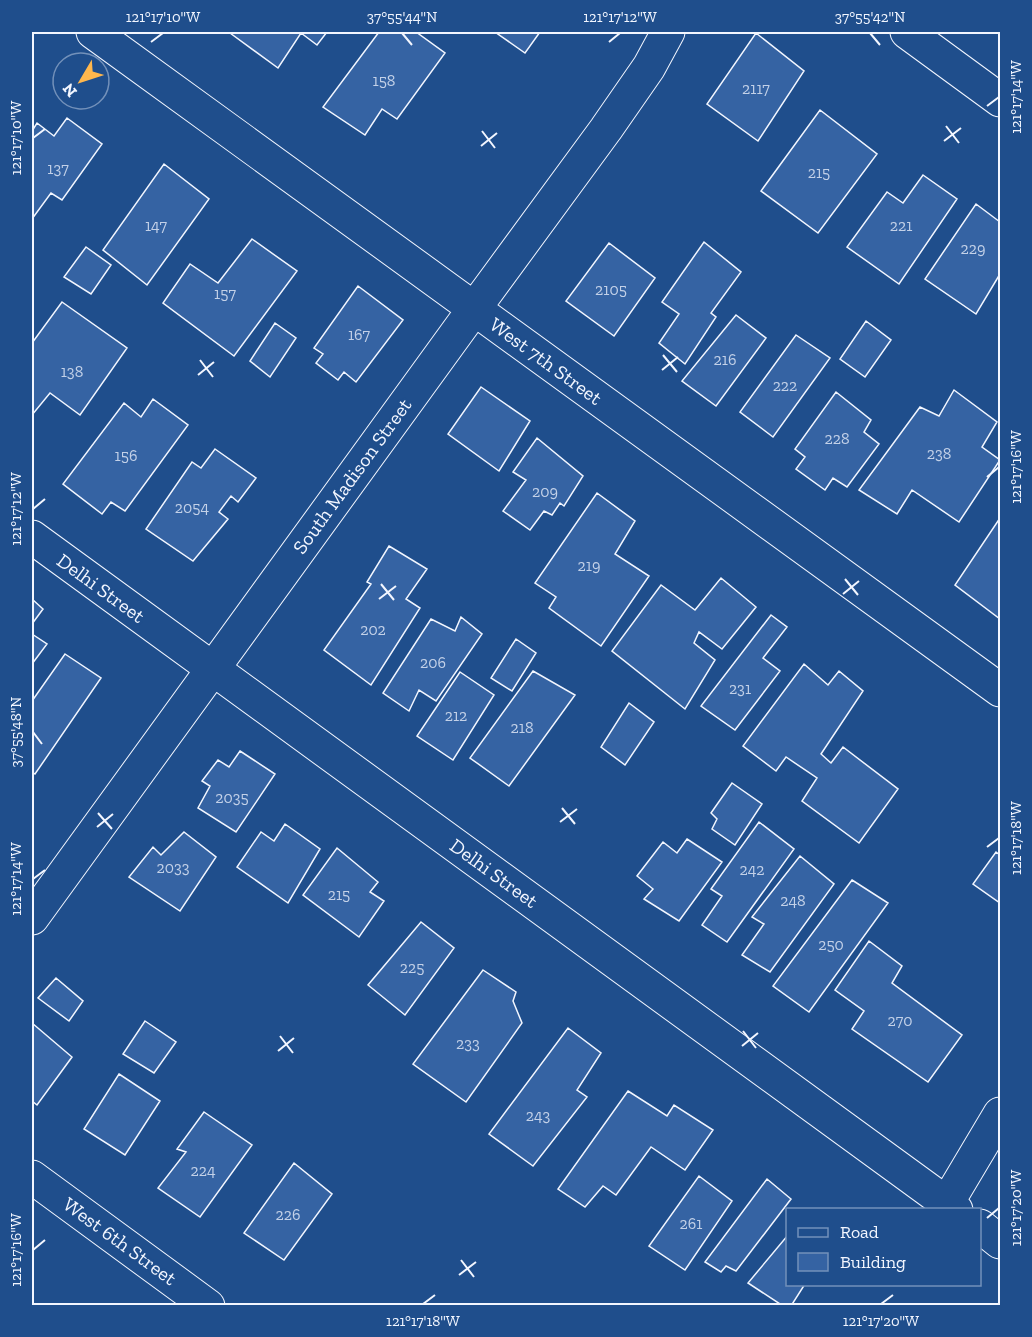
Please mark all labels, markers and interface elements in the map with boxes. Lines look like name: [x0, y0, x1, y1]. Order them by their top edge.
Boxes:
text: 121°17'10"W: [126, 8, 200, 26]
text: 37°55'44"N: [367, 8, 437, 26]
text: 121°17'12"W: [583, 8, 657, 26]
text: 37°55'42"N: [835, 8, 905, 26]
north arrow: [51, 51, 111, 111]
text: 121°17'14"W: [1007, 60, 1025, 134]
house number: 158: [373, 71, 395, 90]
text: N: [59, 79, 81, 101]
house number: 2117: [742, 79, 770, 98]
text: 121°17'10"W: [7, 101, 25, 175]
house number: 137: [47, 159, 69, 178]
house number: 215: [808, 163, 830, 182]
house number: 147: [145, 216, 167, 235]
house number: 221: [890, 216, 912, 235]
house number: 229: [961, 239, 985, 258]
house number: 2105: [595, 280, 627, 299]
house number: 157: [214, 284, 236, 303]
street label: West 7th Street: [485, 312, 607, 410]
house number: 167: [348, 325, 371, 344]
house number: 216: [714, 350, 736, 369]
house number: 138: [61, 362, 83, 381]
house number: 222: [773, 376, 797, 395]
street label: South Madison Street: [287, 393, 417, 558]
house number: 228: [824, 429, 850, 448]
text: 121°17'16"W: [1007, 430, 1025, 504]
house number: 238: [927, 444, 951, 463]
house number: 156: [115, 446, 137, 465]
text: 121°17'12"W: [7, 472, 25, 546]
house number: 209: [532, 482, 558, 501]
house number: 2054: [175, 498, 210, 517]
street label: Delhi Street: [52, 548, 150, 628]
house number: 219: [578, 556, 600, 575]
house number: 202: [360, 620, 386, 639]
house number: 206: [420, 653, 446, 672]
house number: 231: [729, 679, 751, 698]
text: 37°55'48"N: [7, 697, 25, 767]
house number: 212: [445, 706, 467, 725]
house number: 218: [510, 718, 534, 737]
house number: 2035: [215, 788, 249, 807]
text: 121°17'18"W: [1007, 801, 1025, 875]
street label: Delhi Street: [445, 833, 543, 913]
text: 121°17'14"W: [7, 842, 25, 916]
house number: 2033: [156, 858, 190, 877]
house number: 242: [739, 860, 765, 879]
house number: 215: [328, 885, 350, 904]
house number: 248: [780, 891, 806, 910]
house number: 250: [818, 935, 844, 954]
house number: 225: [400, 958, 424, 977]
house number: 270: [888, 1011, 913, 1030]
house number: 233: [456, 1034, 480, 1053]
house number: 243: [526, 1106, 551, 1125]
house number: 224: [190, 1161, 216, 1180]
text: 121°17'20"W: [1007, 1170, 1025, 1246]
street label: West 6th Street: [59, 1192, 182, 1290]
house number: 226: [276, 1205, 300, 1224]
legend: [786, 1208, 981, 1286]
text: 121°17'16"W: [7, 1213, 25, 1287]
house number: 261: [680, 1214, 702, 1233]
text: Road: [840, 1221, 879, 1243]
text: Building: [840, 1251, 906, 1273]
text: 121°17'18"W: [386, 1312, 460, 1330]
text: 121°17'20"W: [843, 1312, 919, 1330]

